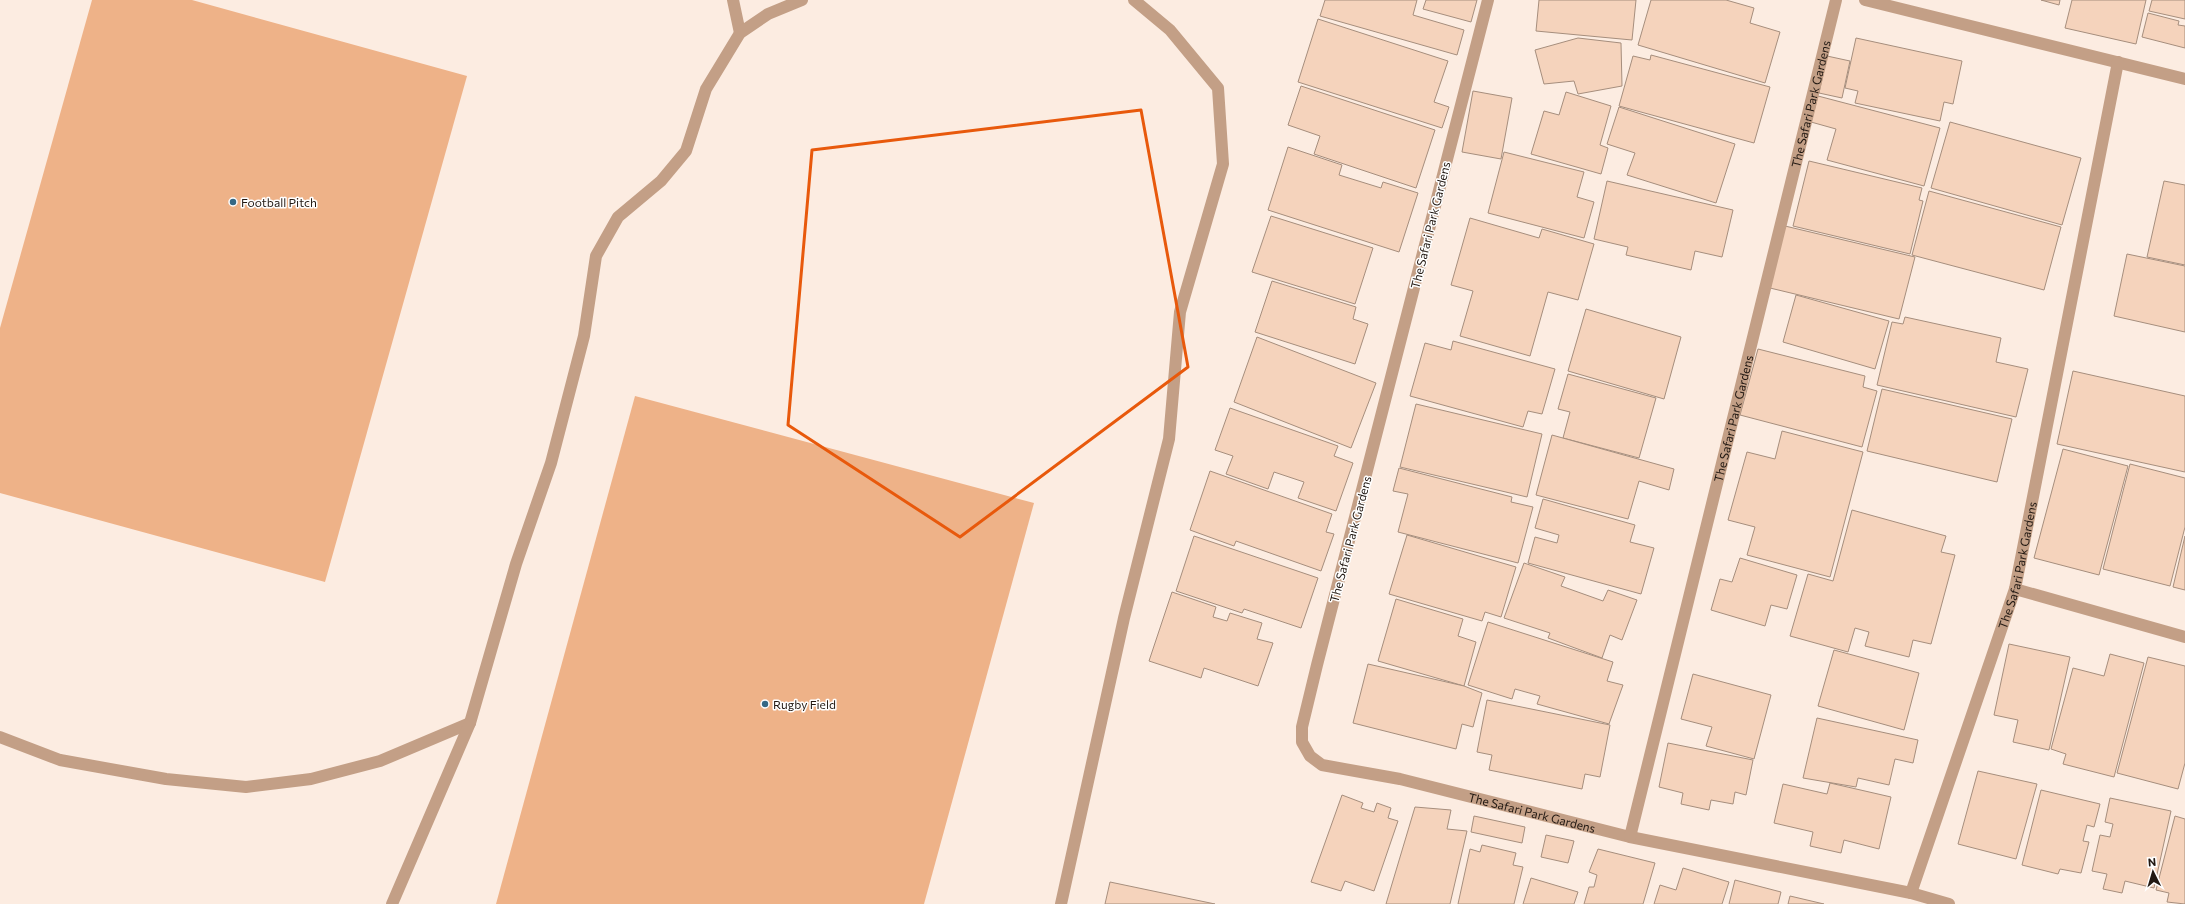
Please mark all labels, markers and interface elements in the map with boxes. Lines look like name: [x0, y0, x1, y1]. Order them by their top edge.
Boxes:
street label: The Safari Park Gardens: [1788, 39, 1833, 169]
street label: The Safari Park Gardens: [1407, 160, 1453, 290]
place label: Football Pitch: [241, 195, 317, 209]
marker: Football Pitch: [228, 197, 238, 207]
street label: The Safari Park Gardens: [1711, 353, 1755, 483]
street label: The Safari Park Gardens: [1326, 474, 1374, 604]
street label: The Safari Park Gardens: [1995, 500, 2039, 631]
place label: Rugby Field: [773, 697, 836, 711]
marker: Rugby Field: [760, 699, 770, 709]
street label: The Safari Park Gardens: [1467, 790, 1597, 835]
north arrow: [2133, 852, 2173, 892]
text: N: [2147, 855, 2157, 868]

